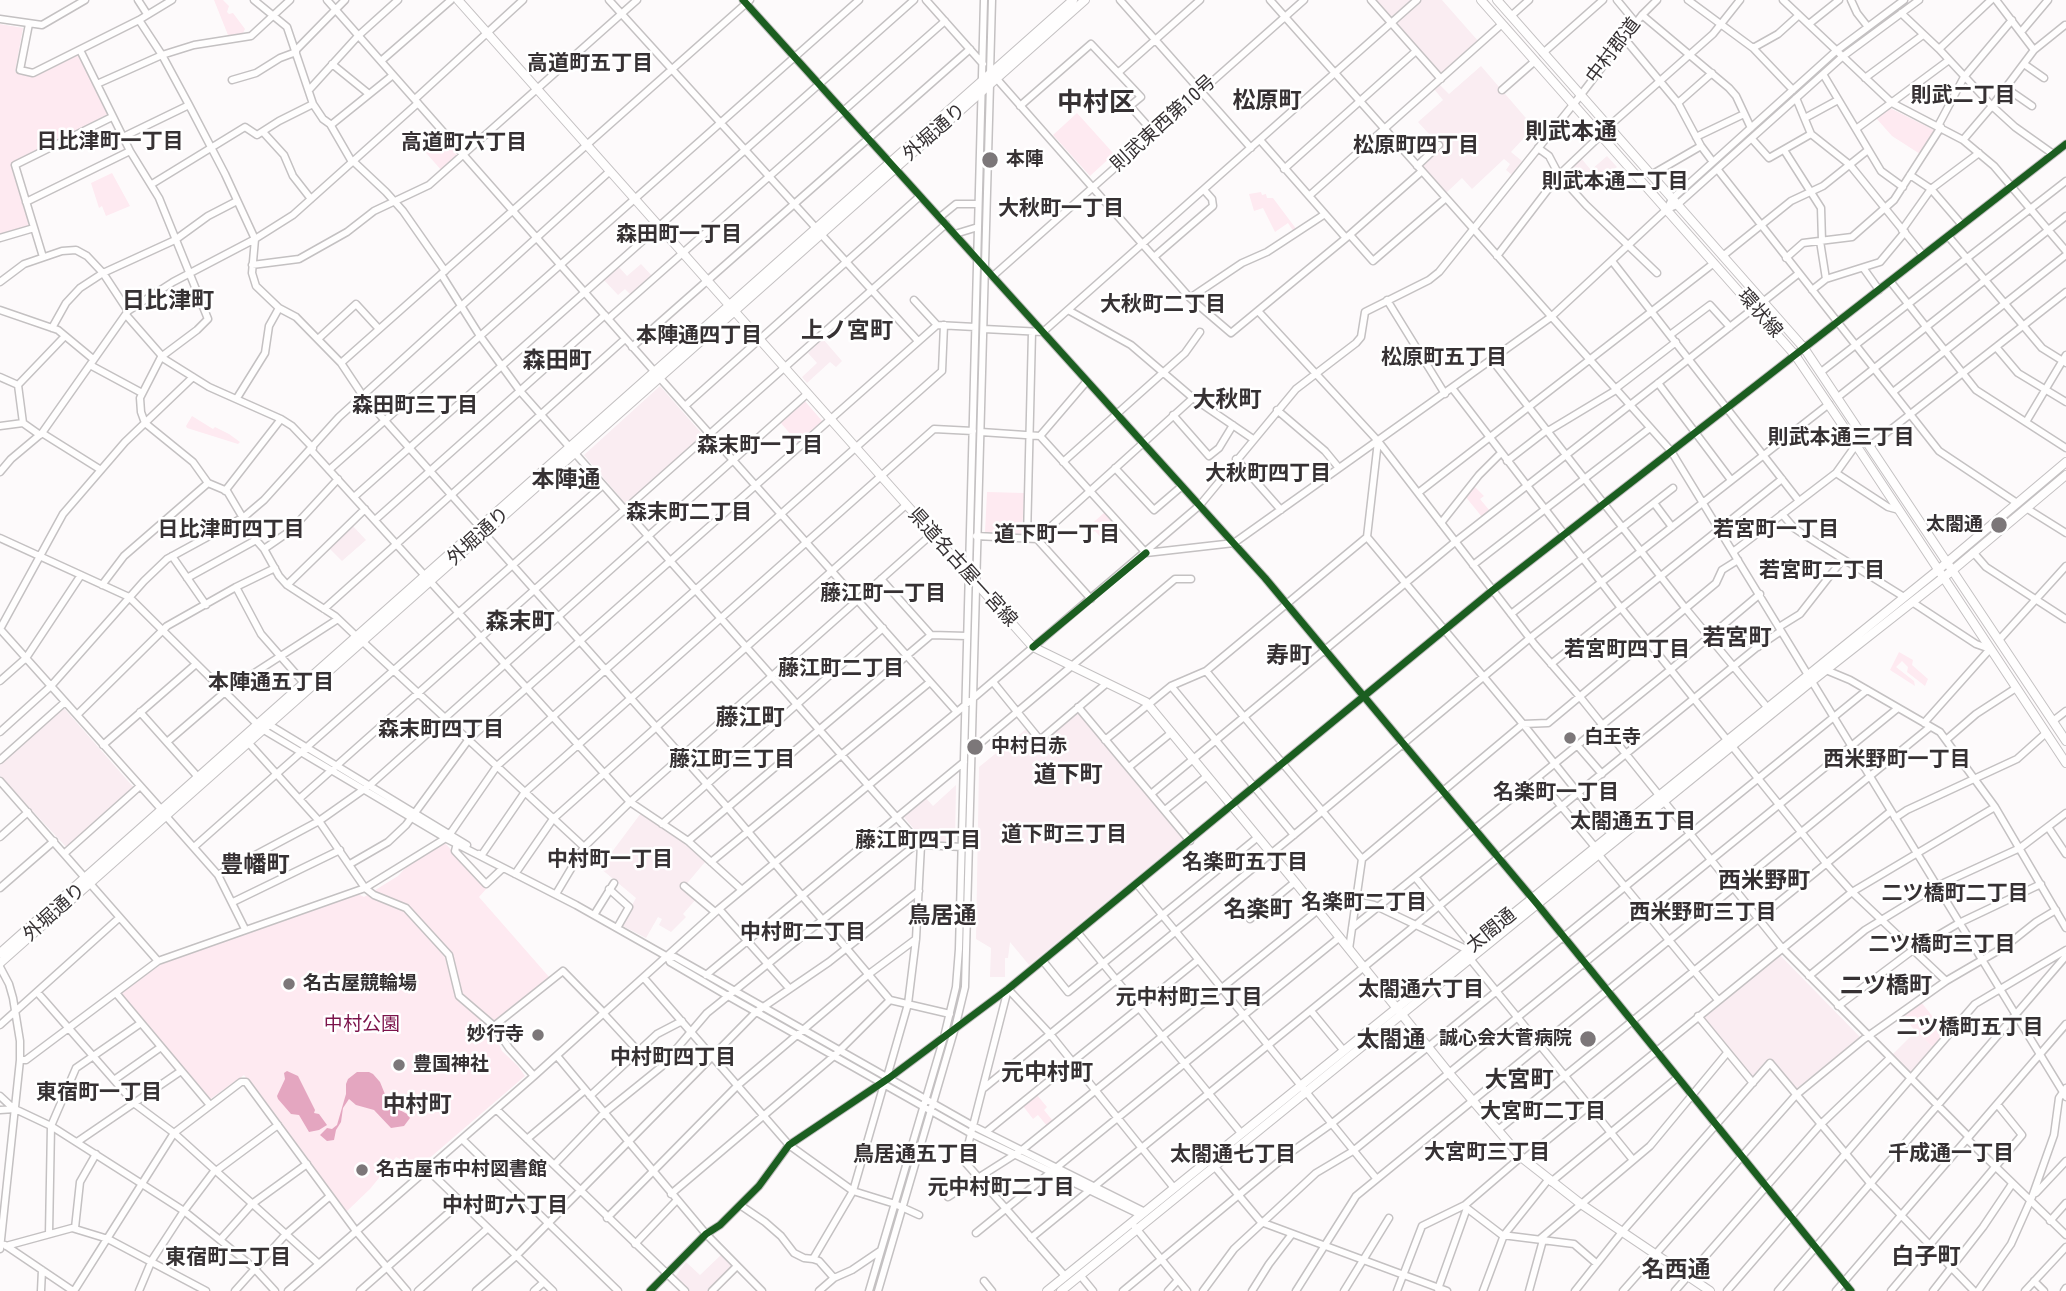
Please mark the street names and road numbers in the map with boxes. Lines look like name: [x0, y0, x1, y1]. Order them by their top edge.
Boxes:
street label: 中村郡道: [1582, 14, 1646, 88]
street label: 則武東西第10号: [1107, 71, 1221, 177]
street label: 外堀通り: [899, 99, 971, 167]
street label: 環状線: [1732, 285, 1786, 343]
street label: 外堀通り: [443, 503, 515, 571]
street label: 県道名古屋一宮線: [903, 504, 1021, 632]
street label: 外堀通り: [19, 879, 91, 947]
street label: 太閤通: [1463, 904, 1521, 958]

